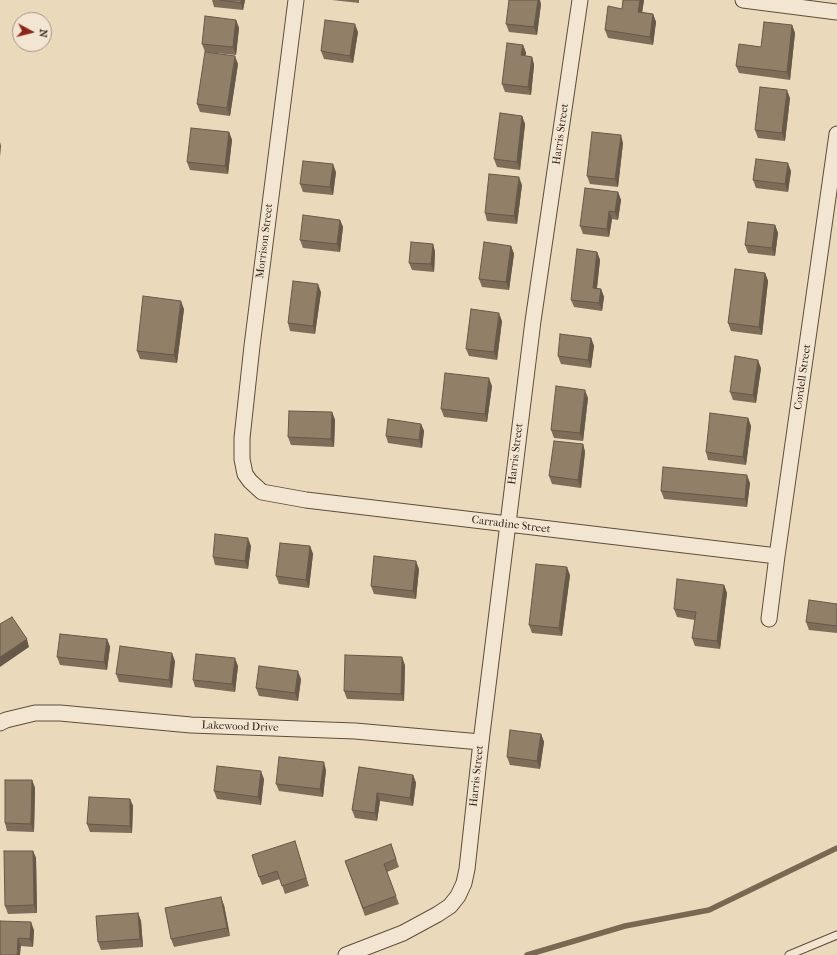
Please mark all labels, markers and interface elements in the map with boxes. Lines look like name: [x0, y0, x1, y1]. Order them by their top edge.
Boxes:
north arrow: [12, 12, 52, 52]
text: N: [36, 28, 50, 38]
street label: Harris Street: [550, 102, 572, 166]
street label: Morrison Street: [254, 203, 276, 279]
street label: Cordell Street: [792, 343, 814, 411]
street label: Harris Street: [506, 423, 526, 485]
street label: Carradine Street: [471, 514, 551, 536]
street label: Lakewood Drive: [201, 719, 279, 735]
street label: Harris Street: [467, 745, 487, 807]

